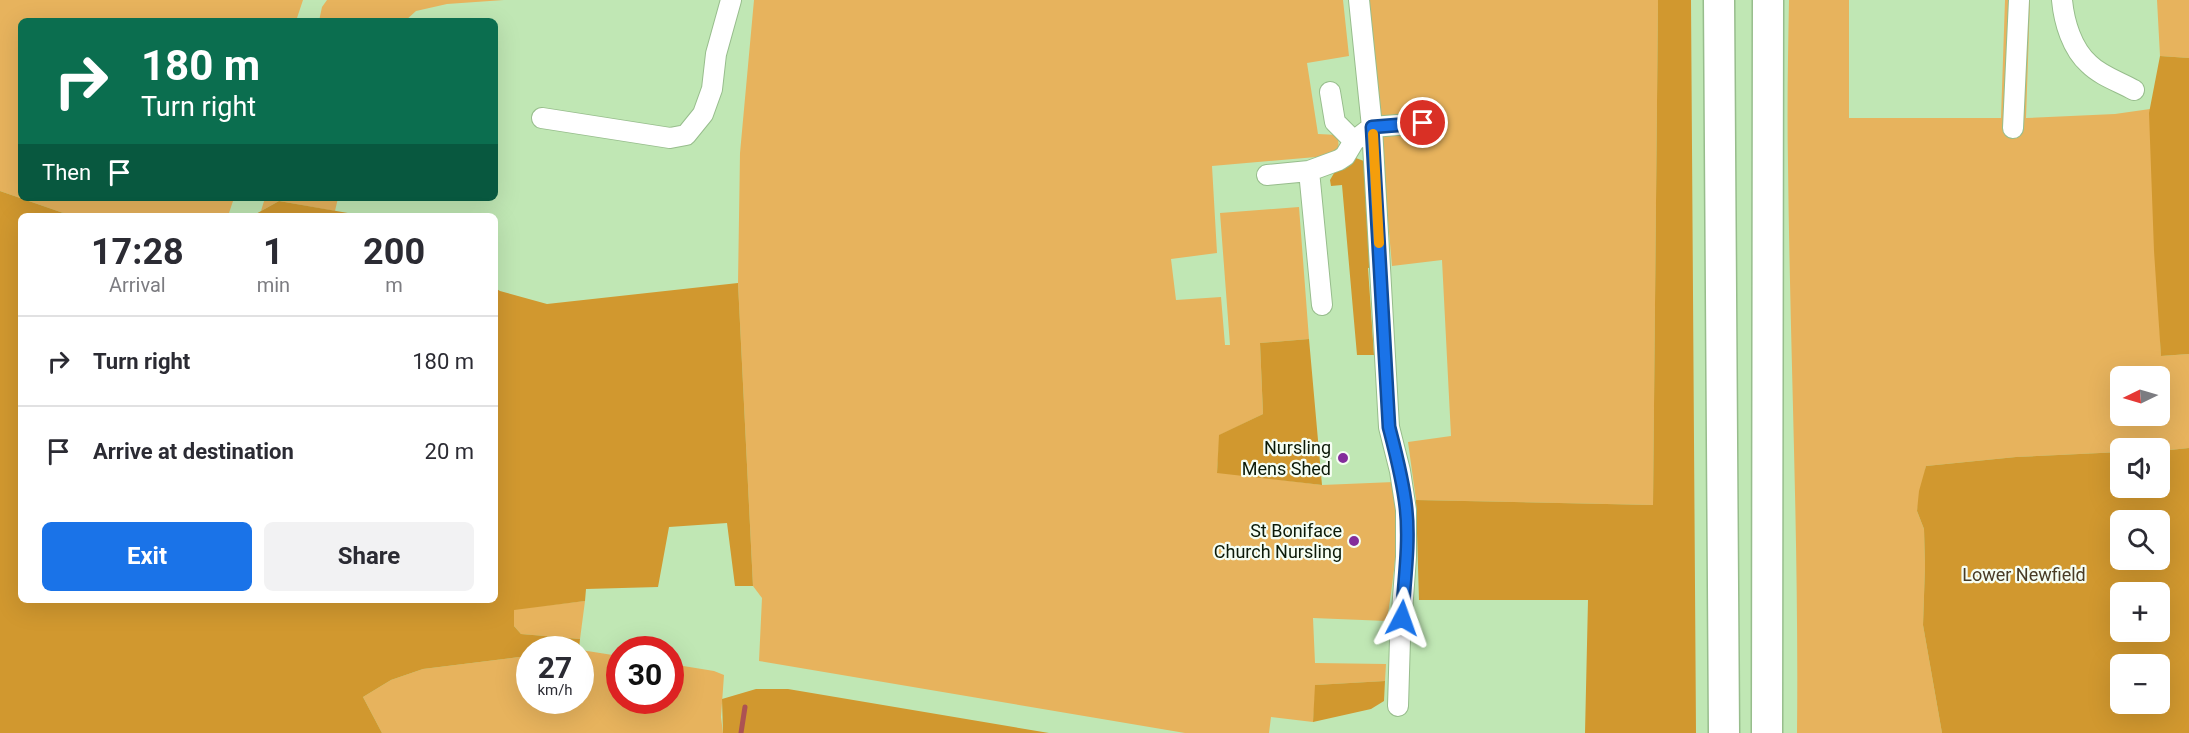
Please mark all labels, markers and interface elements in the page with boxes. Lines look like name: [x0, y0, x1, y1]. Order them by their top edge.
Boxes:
text: 180 m: [141, 41, 260, 90]
icon: right: [42, 42, 120, 120]
text: Turn right: [141, 91, 256, 123]
pin: [1397, 97, 1448, 148]
icon: arrive: [1406, 106, 1439, 139]
icon: arrive: [103, 156, 136, 189]
text: Then: [42, 160, 91, 185]
text: 17:28: [91, 231, 184, 273]
text: 1: [263, 231, 284, 273]
text: 200: [363, 231, 425, 273]
text: Arrival: [109, 273, 166, 297]
text: min: [257, 273, 290, 297]
text: m: [385, 273, 403, 297]
icon: right: [42, 345, 75, 378]
text: Turn right: [93, 349, 190, 374]
text: 180 m: [412, 349, 474, 374]
north arrow: [2110, 366, 2170, 426]
map controls: [2110, 366, 2170, 714]
icon: arrive: [42, 435, 75, 468]
place label: Nursling Mens Shed: [1242, 437, 1331, 479]
button: sound: [2110, 438, 2170, 498]
text: Arrive at destination: [93, 439, 294, 464]
text: 20 m: [425, 439, 474, 464]
marker: Nursling Mens Shed: [1336, 451, 1350, 465]
button: search: [2110, 510, 2170, 570]
place label: St Boniface Church Nursling: [1214, 520, 1342, 562]
button: Exit: [42, 522, 252, 591]
button: Share: [264, 522, 474, 591]
marker: St Boniface Church Nursling: [1347, 534, 1361, 548]
park label: Lower Newfield: [1962, 564, 2086, 585]
button: +: [2110, 582, 2170, 642]
position arrow: [1370, 586, 1434, 650]
speed limit sign: 30: [606, 636, 684, 714]
text: 27: [538, 650, 572, 685]
button: −: [2110, 654, 2170, 714]
text: km/h: [537, 681, 573, 699]

